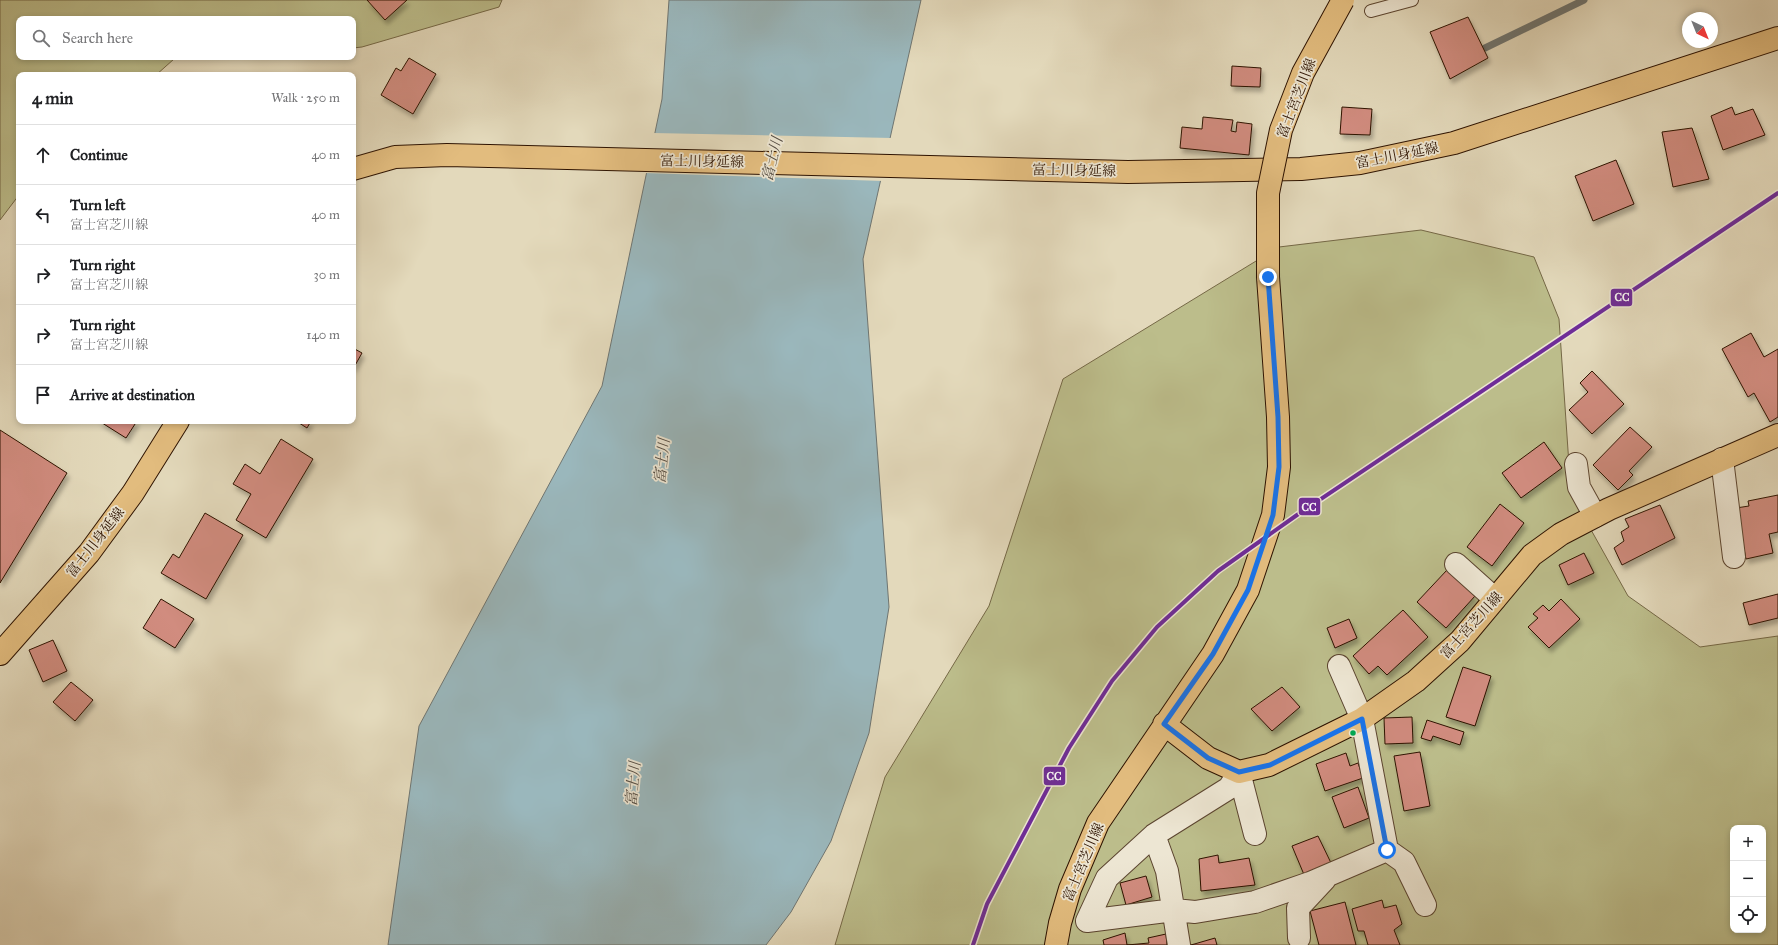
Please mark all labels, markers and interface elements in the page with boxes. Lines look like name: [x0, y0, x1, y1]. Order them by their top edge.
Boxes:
north arrow: [1682, 12, 1718, 48]
search box: [16, 16, 356, 60]
icon: search: [30, 27, 52, 49]
text: Search here: [62, 29, 133, 47]
street label: 富士宮芝川線: [1273, 56, 1319, 140]
text: 4 min: [32, 88, 73, 109]
text: Walk · 250 m: [271, 90, 340, 106]
water label: 富士川: [758, 133, 787, 183]
street label: 富士川身延線: [1354, 139, 1440, 172]
icon: ahead: [32, 144, 54, 166]
text: Continue: [70, 146, 128, 164]
text: 40 m: [311, 147, 340, 163]
street label: 富士川身延線: [660, 152, 744, 171]
street label: 富士川身延線: [1032, 161, 1116, 180]
text: Turn left: [70, 196, 126, 214]
icon: left: [32, 204, 54, 226]
text: 40 m: [311, 207, 340, 223]
text: 富士宮芝川線: [70, 217, 148, 233]
text: Turn right: [70, 256, 135, 274]
icon: right: [32, 264, 54, 286]
text: 30 m: [314, 267, 340, 283]
route end: [1259, 268, 1277, 286]
text: 富士宮芝川線: [70, 277, 148, 293]
line badge: CC: [1610, 288, 1633, 307]
text: CC: [1615, 291, 1630, 304]
text: Turn right: [70, 316, 135, 334]
icon: right: [32, 324, 54, 346]
text: 140 m: [306, 327, 340, 343]
text: 富士宮芝川線: [70, 337, 148, 353]
icon: arrive: [32, 384, 54, 406]
text: Arrive at destination: [70, 386, 195, 404]
water label: 富士川: [651, 436, 674, 484]
line badge: CC: [1298, 497, 1321, 516]
text: CC: [1302, 501, 1317, 514]
street label: 富士川身延線: [63, 504, 128, 581]
street label: 富士宮芝川線: [1437, 588, 1506, 662]
unlabelled marker: [1348, 728, 1358, 738]
water label: 富士川: [622, 759, 644, 807]
line badge: CC: [1043, 766, 1066, 786]
text: CC: [1047, 770, 1062, 783]
street label: 富士宮芝川線: [1059, 820, 1108, 904]
map controls: [1730, 825, 1766, 933]
button: +: [1730, 825, 1766, 861]
route start: [1378, 841, 1396, 859]
button: −: [1730, 861, 1766, 897]
button: locate: [1730, 897, 1766, 933]

